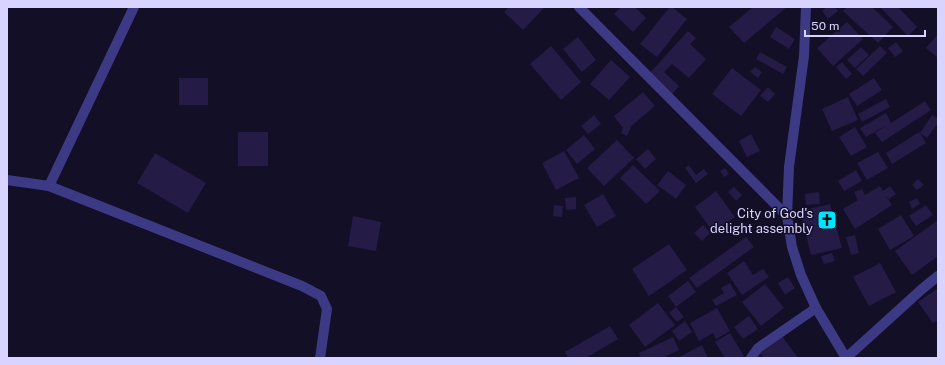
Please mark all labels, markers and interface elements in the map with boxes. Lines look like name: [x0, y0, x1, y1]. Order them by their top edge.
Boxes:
scale bar: [805, 12, 925, 38]
text: 50 m: [811, 19, 839, 33]
place label: City of God's delight assembly: [710, 206, 813, 236]
church icon: City of God's delight assembly: [816, 209, 838, 231]

